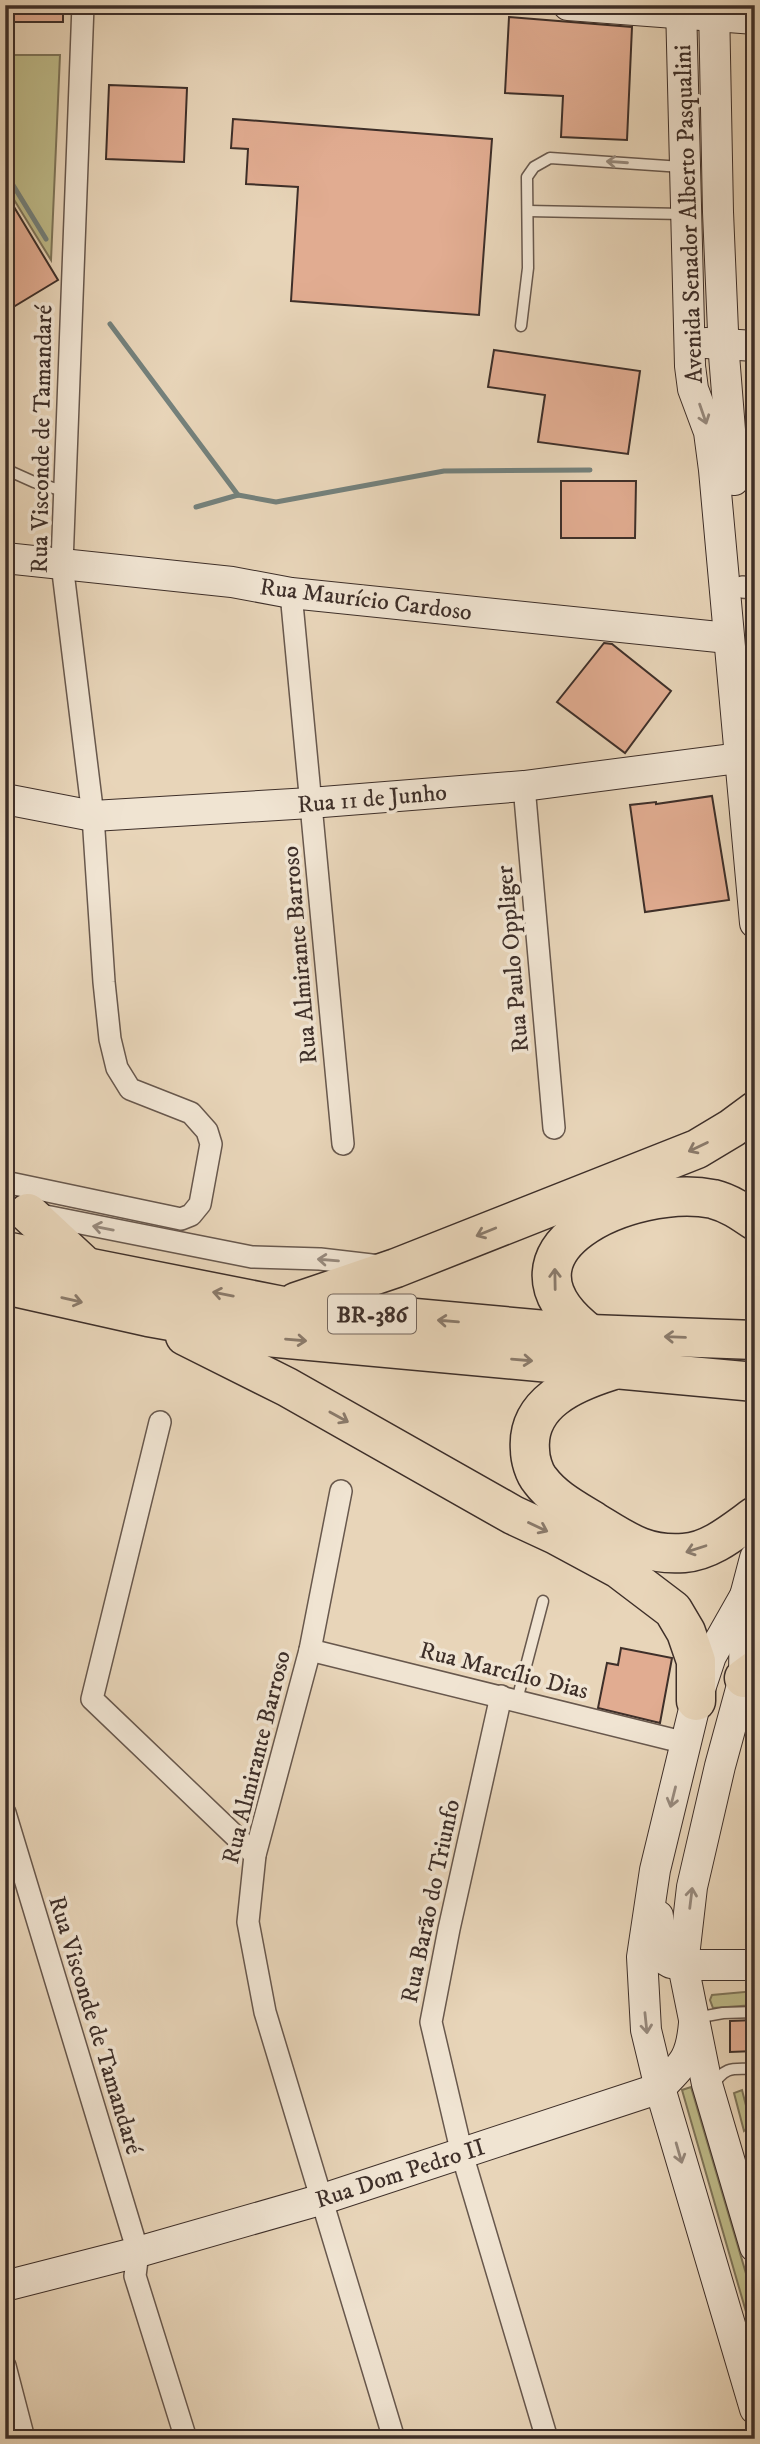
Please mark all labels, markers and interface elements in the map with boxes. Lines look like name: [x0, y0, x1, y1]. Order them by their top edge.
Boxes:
street label: Avenida Senador Alberto Pasqualini: [668, 44, 710, 384]
one-way arrow: [605, 156, 628, 169]
street label: Rua Visconde de Tamandaré: [25, 304, 59, 574]
one-way arrow: [698, 403, 710, 425]
street label: Rua Maurício Cardoso: [258, 572, 474, 628]
street label: Rua 11 de Junho: [296, 778, 448, 820]
street label: Rua Almirante Barroso: [276, 845, 324, 1065]
street label: Rua Paulo Oppliger: [490, 864, 536, 1054]
one-way arrow: [688, 1141, 709, 1155]
one-way arrow: [92, 1220, 115, 1234]
one-way arrow: [476, 1226, 498, 1239]
one-way arrow: [317, 1254, 340, 1267]
one-way arrow: [548, 1268, 562, 1291]
one-way arrow: [212, 1287, 235, 1301]
one-way arrow: [60, 1294, 83, 1307]
road number: BR-386: [328, 1294, 416, 1334]
one-way arrow: [438, 1314, 460, 1327]
one-way arrow: [664, 1330, 687, 1343]
one-way arrow: [284, 1334, 306, 1347]
one-way arrow: [510, 1354, 533, 1367]
one-way arrow: [329, 1410, 349, 1424]
one-way arrow: [527, 1520, 548, 1534]
one-way arrow: [685, 1543, 707, 1556]
street label: Rua Marcílio Dias: [416, 1636, 591, 1706]
street label: Rua Almirante Barroso: [216, 1648, 298, 1867]
one-way arrow: [666, 1785, 679, 1808]
street label: Rua Barão do Triunfo: [395, 1797, 467, 2006]
one-way arrow: [684, 1887, 697, 1909]
street label: Rua Visconde de Tamandaré: [41, 1892, 149, 2158]
one-way arrow: [640, 2011, 653, 2034]
street label: Rua Dom Pedro II: [312, 2132, 489, 2216]
one-way arrow: [674, 2142, 687, 2164]

